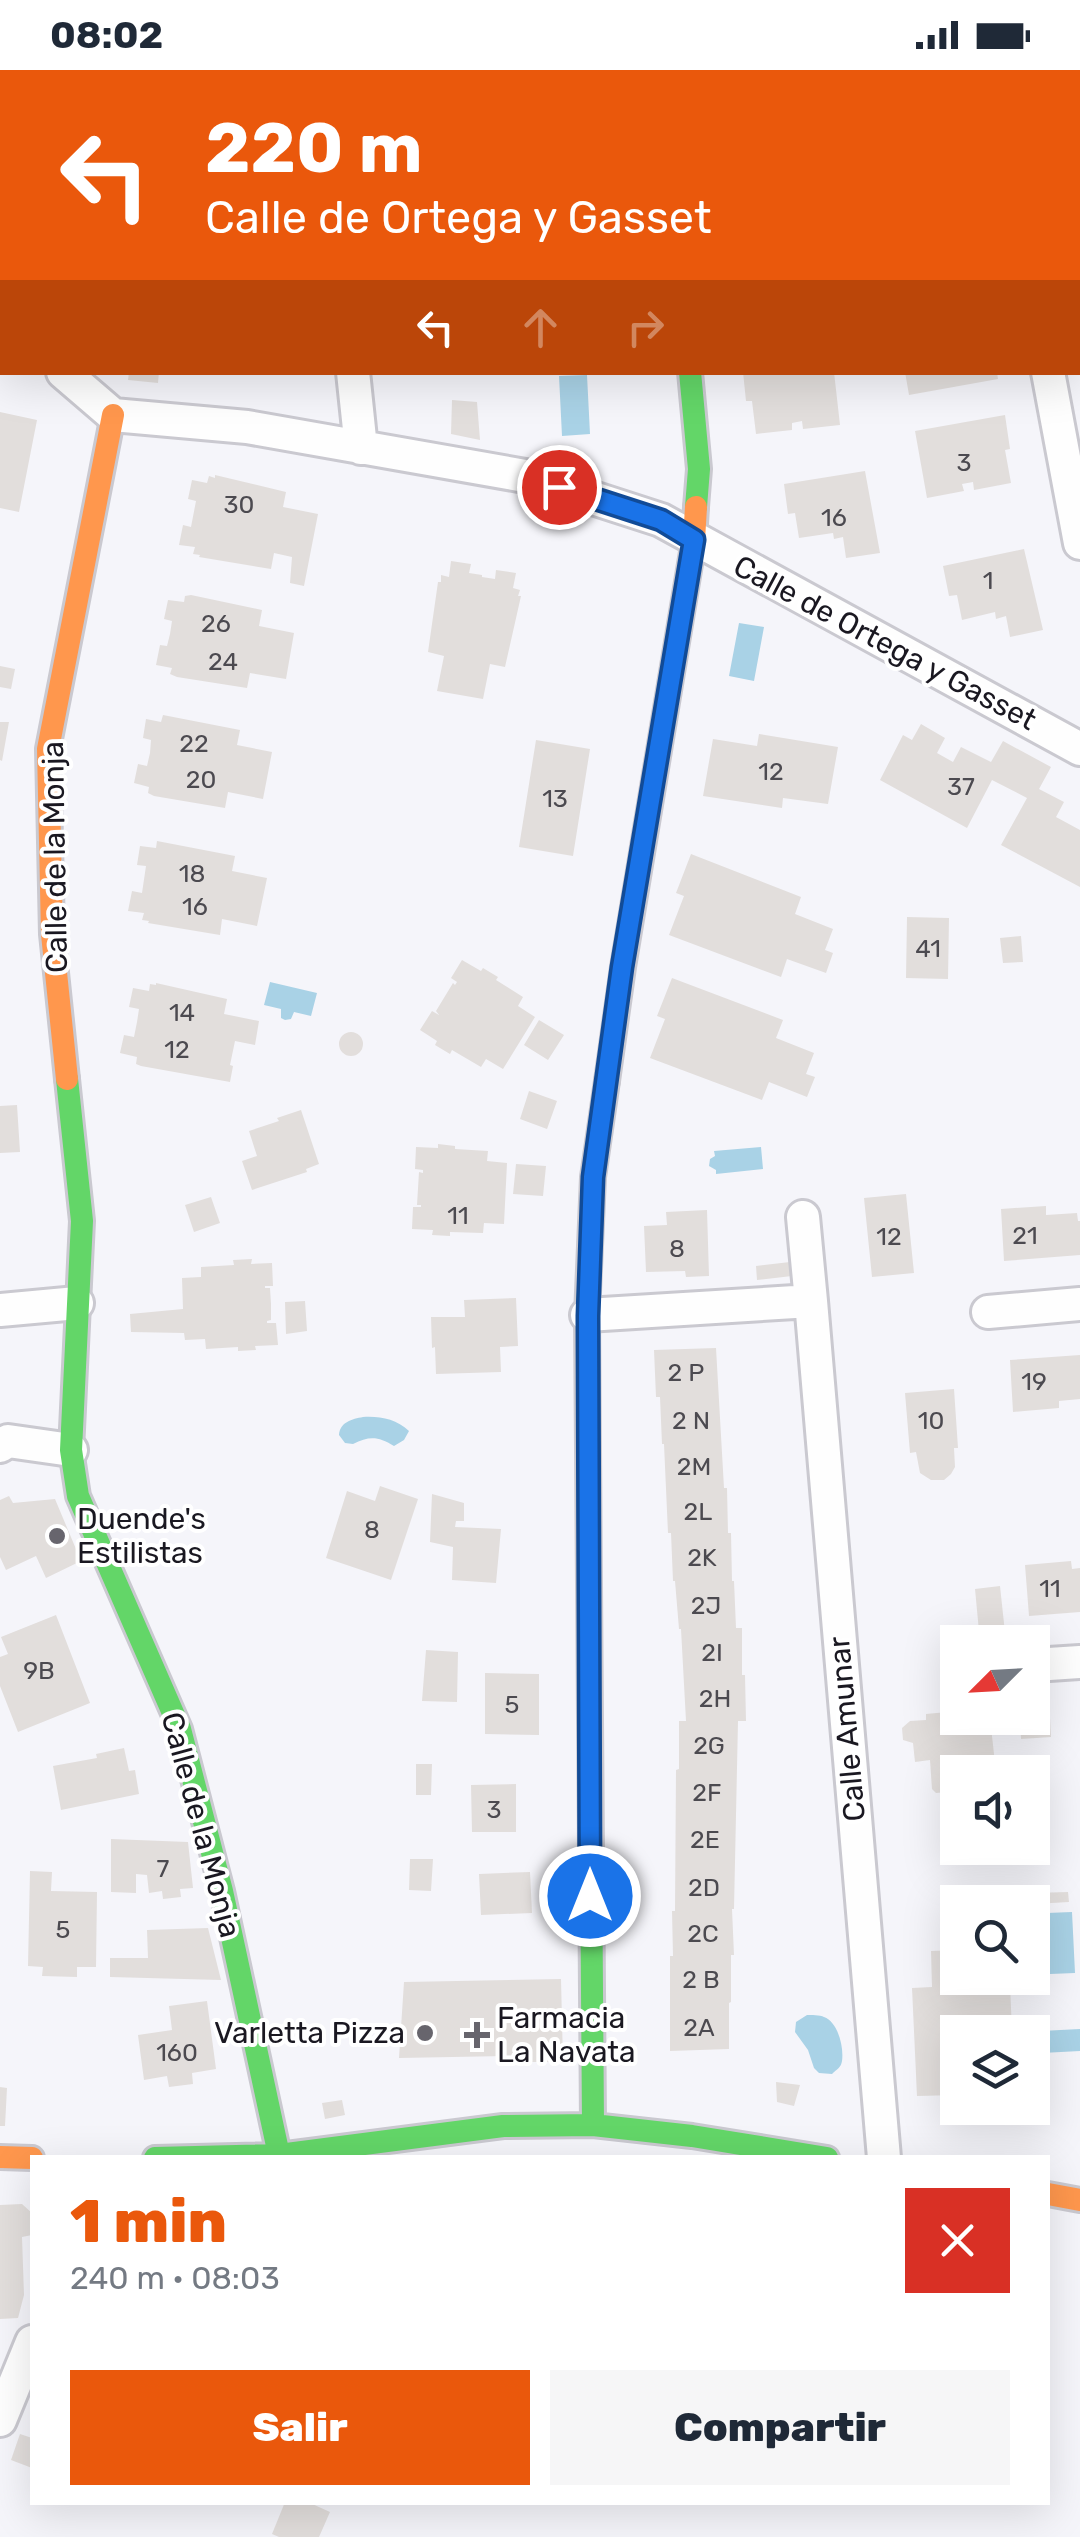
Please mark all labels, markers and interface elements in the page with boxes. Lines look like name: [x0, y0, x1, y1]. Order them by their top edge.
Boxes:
text: 08:02: [50, 12, 163, 58]
text: 220 m: [205, 107, 423, 190]
icon: left: [40, 110, 170, 240]
text: Calle de Ortega y Gasset: [205, 191, 712, 244]
icon: left: [408, 300, 463, 355]
icon: ahead: [513, 300, 568, 355]
icon: right: [618, 300, 673, 355]
pin: [517, 445, 602, 530]
house number: 3: [956, 448, 972, 477]
icon: arrive: [532, 460, 587, 515]
house number: 30: [224, 490, 254, 519]
house number: 16: [821, 503, 847, 532]
street label: Calle de Ortega y Gasset: [727, 548, 1043, 738]
house number: 1: [983, 566, 993, 595]
house number: 26: [201, 609, 231, 638]
house number: 24: [208, 647, 238, 676]
house number: 22: [179, 729, 209, 758]
street label: Calle de la Monja: [35, 741, 75, 973]
house number: 12: [758, 757, 784, 786]
house number: 20: [186, 765, 216, 794]
house number: 37: [947, 772, 975, 801]
house number: 13: [542, 784, 568, 813]
house number: 18: [179, 859, 205, 888]
house number: 16: [182, 892, 208, 921]
house number: 41: [915, 934, 941, 963]
house number: 14: [169, 998, 195, 1027]
house number: 12: [164, 1035, 190, 1064]
house number: 11: [447, 1201, 469, 1230]
house number: 21: [1012, 1221, 1038, 1250]
house number: 12: [876, 1222, 902, 1251]
house number: 8: [669, 1234, 685, 1263]
house number: 2 P: [668, 1358, 704, 1387]
house number: 19: [1021, 1367, 1047, 1396]
house number: 2 N: [672, 1406, 710, 1435]
house number: 10: [918, 1406, 944, 1435]
house number: 2M: [677, 1452, 711, 1481]
house number: 2L: [684, 1497, 712, 1526]
place label: Duende's Estilistas: [77, 1501, 206, 1571]
house number: 8: [364, 1515, 380, 1544]
marker: Duende's Estilistas: [46, 1525, 68, 1547]
house number: 2K: [687, 1543, 717, 1572]
house number: 11: [1039, 1574, 1061, 1603]
house number: 2J: [691, 1591, 721, 1620]
north arrow: [940, 1625, 1050, 1735]
map controls: [940, 1625, 1050, 2125]
street label: Calle Amunar: [821, 1634, 873, 1823]
house number: 2I: [701, 1638, 723, 1667]
house number: 9B: [23, 1656, 55, 1685]
house number: 2H: [699, 1684, 731, 1713]
house number: 5: [505, 1690, 519, 1719]
street label: Calle de la Monja: [154, 1708, 248, 1942]
house number: 2G: [693, 1731, 725, 1760]
button: sound: [940, 1755, 1050, 1865]
house number: 2F: [692, 1778, 722, 1807]
house number: 3: [486, 1795, 502, 1824]
house number: 2E: [690, 1825, 720, 1854]
position arrow: [538, 1844, 642, 1948]
house number: 7: [157, 1854, 170, 1883]
house number: 2D: [688, 1873, 720, 1902]
button: search: [940, 1885, 1050, 1995]
house number: 5: [56, 1915, 70, 1944]
house number: 2C: [687, 1919, 719, 1948]
house number: 2 B: [682, 1965, 720, 1994]
place label: Farmacia La Navata: [497, 2000, 636, 2070]
house number: 2A: [683, 2013, 715, 2042]
place label: Varletta Pizza: [214, 2015, 405, 2051]
button: layers: [940, 2015, 1050, 2125]
marker: Varletta Pizza: [414, 2022, 436, 2044]
marker: Farmacia La Navata: [466, 2024, 488, 2046]
house number: 160: [156, 2038, 198, 2067]
text: 1 min: [70, 2186, 227, 2257]
button: close: [905, 2188, 1010, 2293]
text: 240 m · 08:03: [70, 2259, 280, 2297]
button: Salir: [70, 2370, 530, 2485]
button: Compartir: [550, 2370, 1010, 2485]

